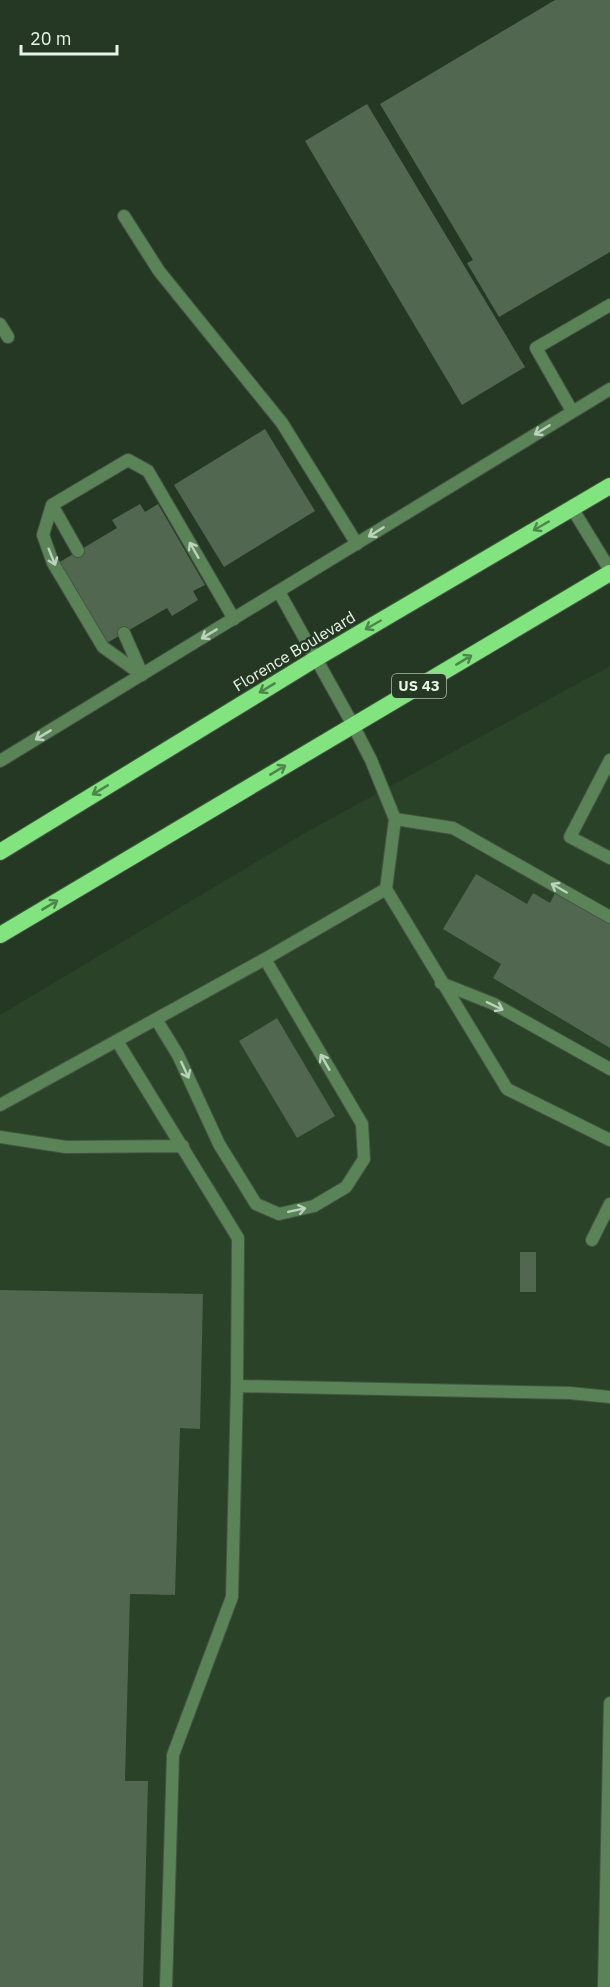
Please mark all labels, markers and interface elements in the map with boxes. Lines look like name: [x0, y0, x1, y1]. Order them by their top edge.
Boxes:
scale bar: [21, 18, 117, 56]
text: 20 m: [30, 27, 72, 50]
one-way arrow: [534, 425, 551, 437]
one-way arrow: [533, 520, 550, 532]
one-way arrow: [368, 527, 385, 539]
one-way arrow: [188, 542, 200, 559]
one-way arrow: [47, 548, 58, 566]
street label: Florence Boulevard: [229, 607, 359, 695]
one-way arrow: [365, 619, 382, 631]
one-way arrow: [201, 629, 218, 641]
one-way arrow: [455, 653, 472, 665]
road number: US 43: [392, 674, 446, 698]
one-way arrow: [259, 683, 276, 695]
one-way arrow: [35, 729, 52, 741]
one-way arrow: [269, 764, 286, 776]
one-way arrow: [92, 785, 109, 797]
one-way arrow: [551, 882, 568, 894]
one-way arrow: [41, 899, 58, 911]
one-way arrow: [486, 1000, 504, 1012]
one-way arrow: [319, 1054, 331, 1071]
one-way arrow: [180, 1060, 192, 1078]
one-way arrow: [287, 1204, 306, 1215]

